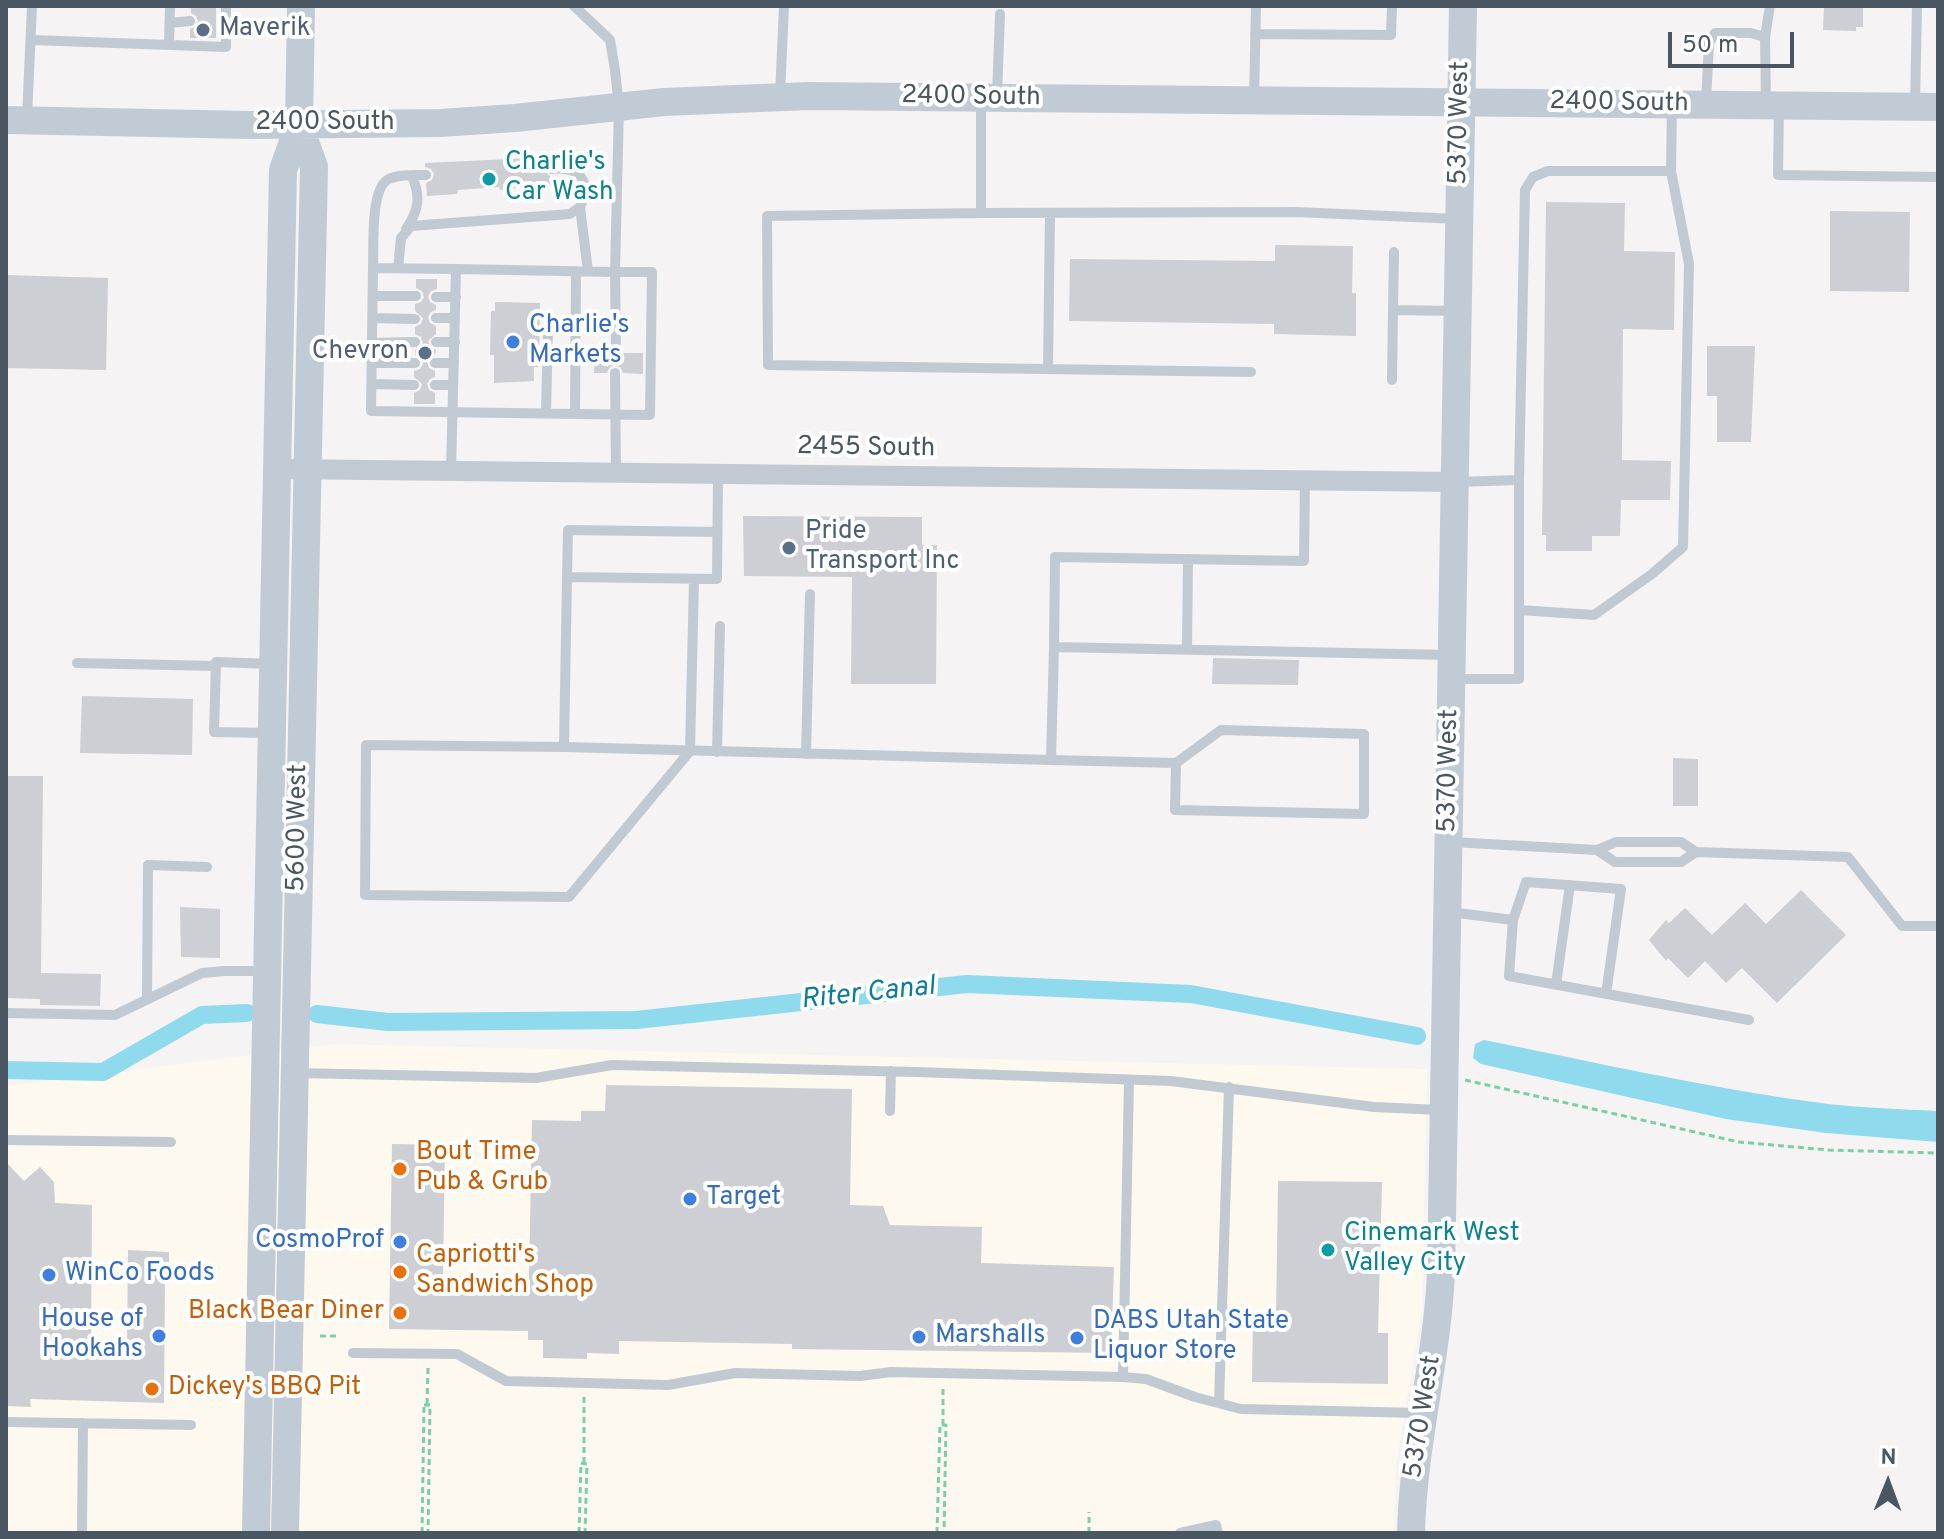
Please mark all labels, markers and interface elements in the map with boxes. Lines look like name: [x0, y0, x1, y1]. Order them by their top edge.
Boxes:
place label: Maverik: [219, 14, 311, 46]
scale bar: [1672, 16, 1798, 66]
marker: Maverik: [194, 21, 212, 39]
text: 50 m: [1682, 31, 1738, 61]
street label: 5370 West: [1444, 61, 1478, 185]
street label: 2400 South: [901, 81, 1041, 115]
street label: 2400 South: [1549, 87, 1689, 121]
street label: 2400 South: [255, 108, 395, 140]
place label: Charlie's Car Wash: [505, 148, 614, 210]
marker: Charlie's Car Wash: [480, 170, 498, 188]
place label: Charlie's Markets: [529, 311, 630, 372]
marker: Charlie's Markets: [504, 333, 522, 351]
place label: Chevron: [312, 337, 409, 369]
marker: Chevron: [416, 344, 434, 362]
street label: 2455 South: [797, 432, 935, 466]
place label: Pride Transport Inc: [805, 517, 960, 578]
marker: Pride Transport Inc: [780, 539, 798, 557]
street label: 5370 West: [1433, 709, 1467, 833]
street label: 5600 West: [282, 764, 316, 892]
water label: Riter Canal: [799, 971, 937, 1019]
place label: Bout Time Pub & Grub: [416, 1138, 548, 1200]
marker: Bout Time Pub & Grub: [391, 1160, 409, 1178]
place label: Target: [706, 1183, 781, 1215]
marker: Target: [681, 1190, 699, 1208]
place label: Cinemark West Valley City: [1344, 1219, 1520, 1280]
place label: CosmoProf: [255, 1226, 384, 1258]
marker: CosmoProf: [391, 1233, 409, 1251]
place label: Capriotti's Sandwich Shop: [416, 1241, 594, 1302]
marker: Cinemark West Valley City: [1319, 1241, 1337, 1259]
place label: WinCo Foods: [65, 1259, 215, 1291]
marker: Capriotti's Sandwich Shop: [391, 1263, 409, 1281]
marker: WinCo Foods: [40, 1266, 58, 1284]
place label: Black Bear Diner: [188, 1297, 384, 1329]
marker: Black Bear Diner: [391, 1304, 409, 1322]
place label: House of Hookahs: [41, 1305, 143, 1366]
place label: DABS Utah State Liquor Store: [1093, 1307, 1289, 1368]
place label: Marshalls: [935, 1321, 1045, 1353]
marker: House of Hookahs: [150, 1327, 168, 1345]
marker: Marshalls: [910, 1328, 928, 1346]
marker: DABS Utah State Liquor Store: [1068, 1329, 1086, 1347]
street label: 5370 West: [1399, 1353, 1449, 1481]
place label: Dickey's BBQ Pit: [168, 1373, 361, 1405]
marker: Dickey's BBQ Pit: [143, 1380, 161, 1398]
north arrow: [1848, 1443, 1928, 1523]
text: N: [1880, 1445, 1897, 1472]

